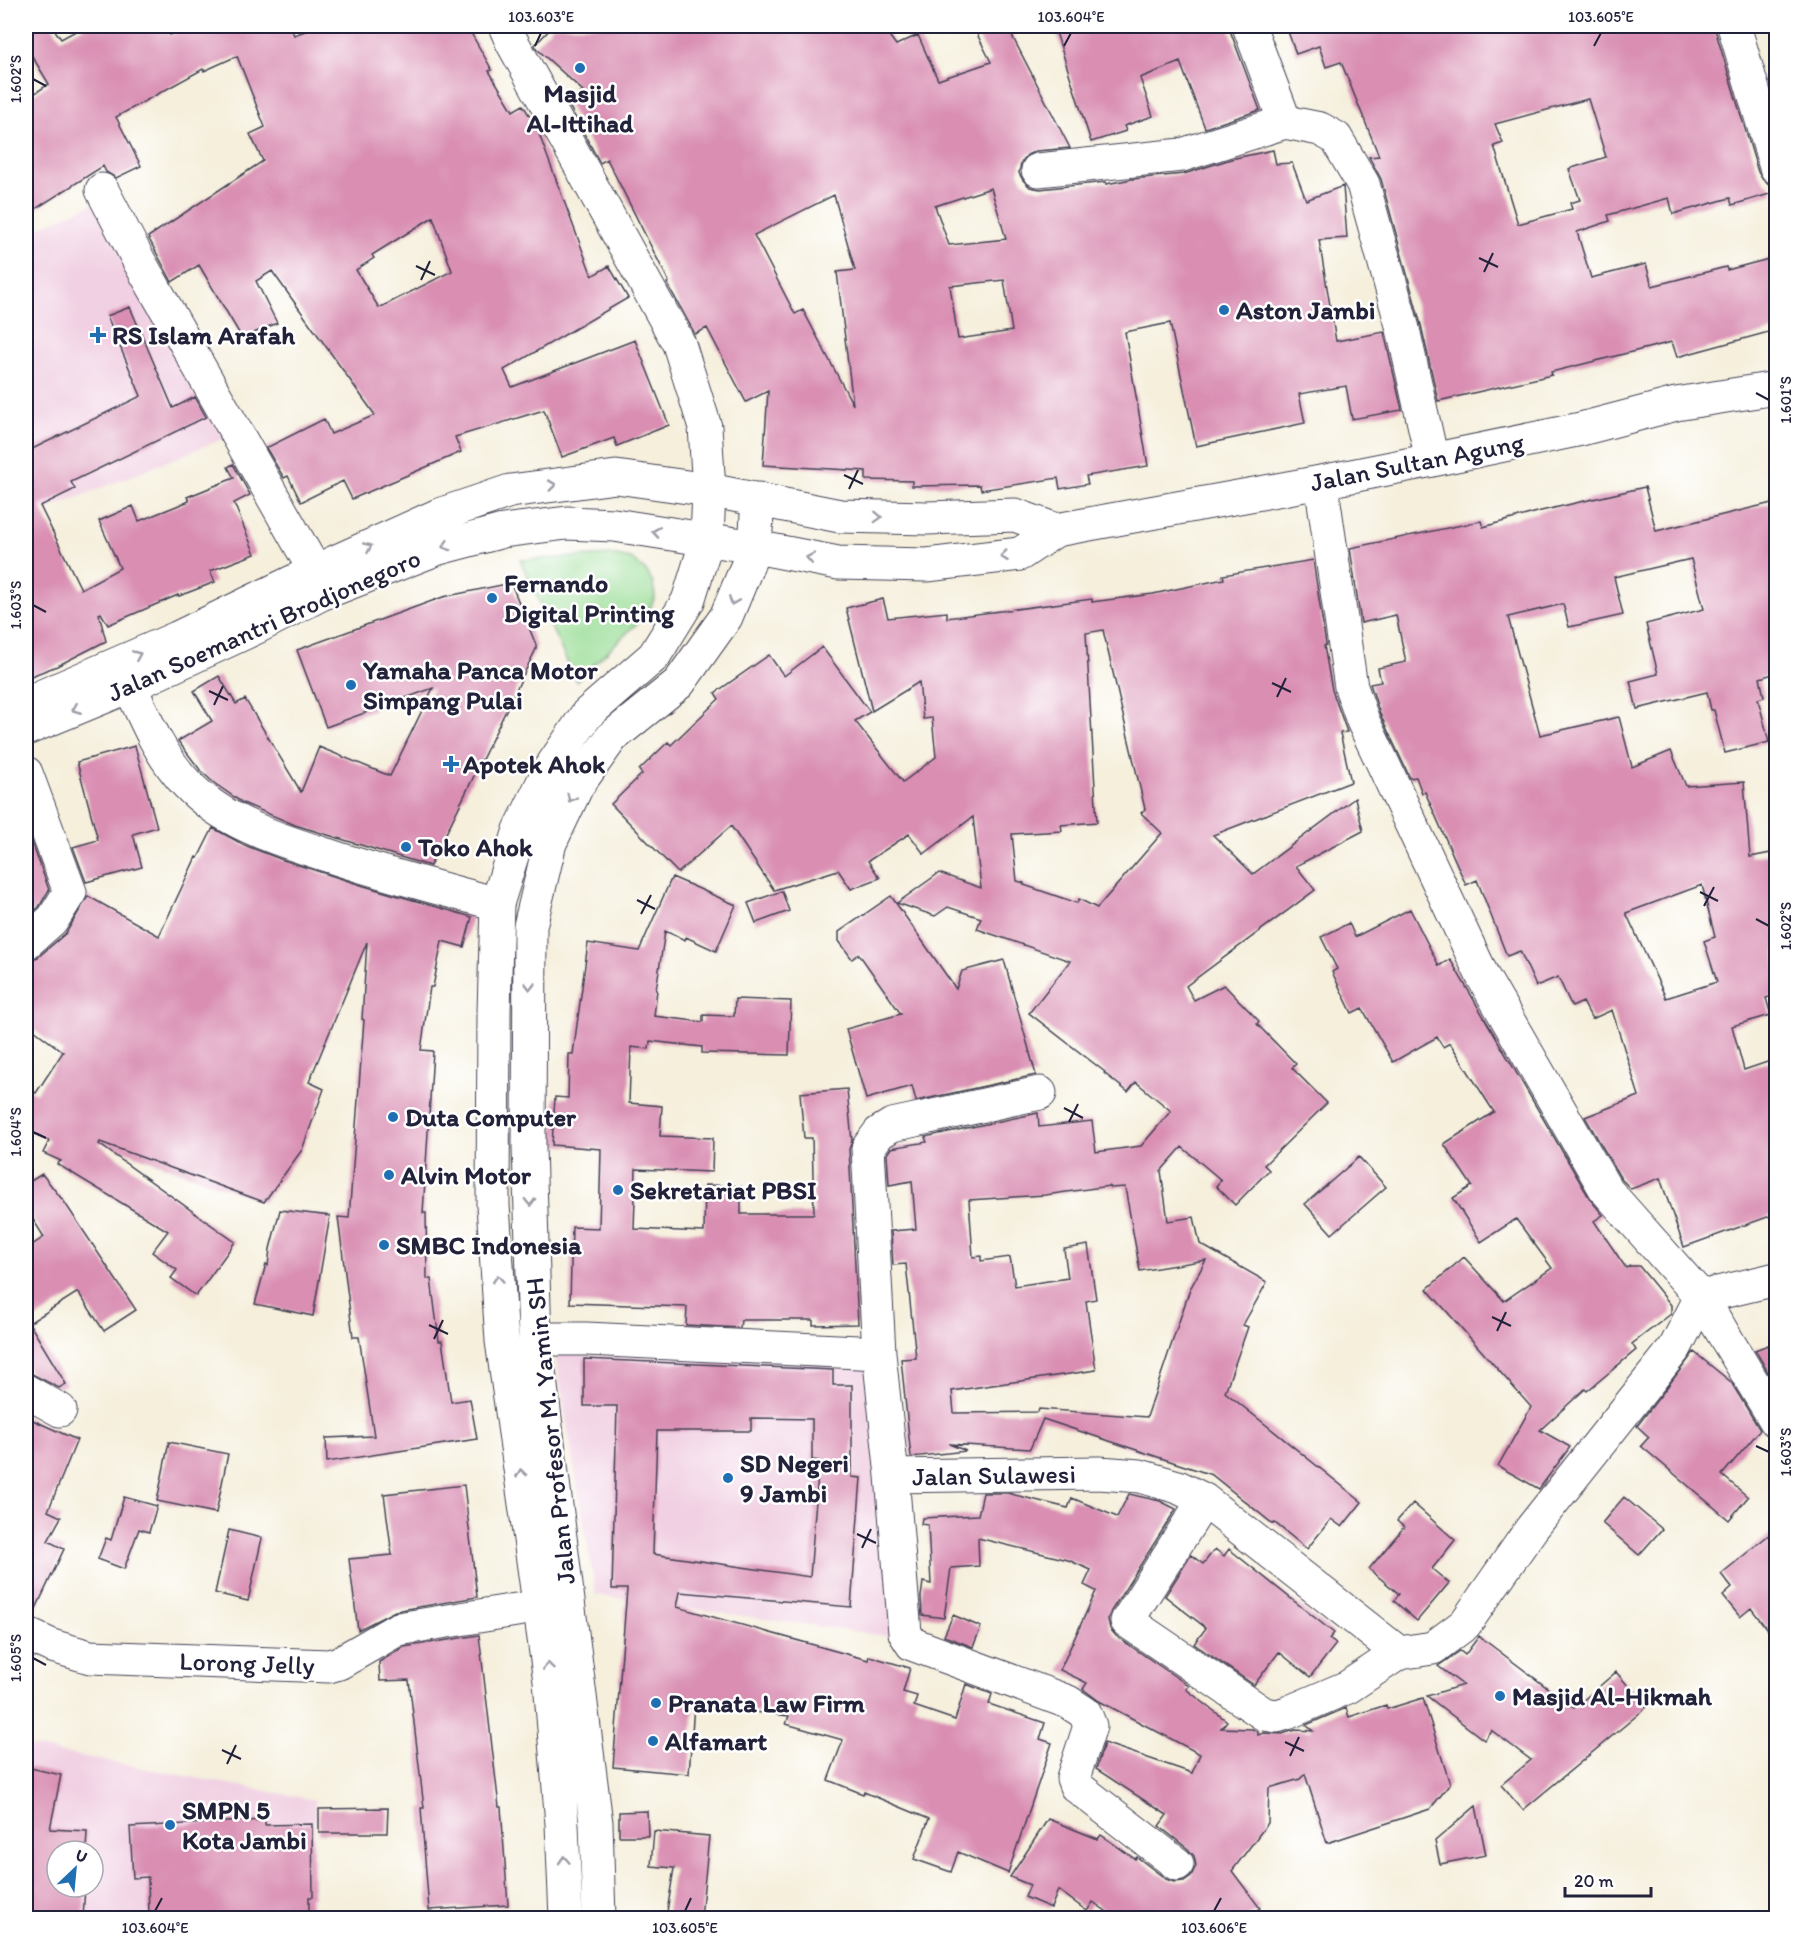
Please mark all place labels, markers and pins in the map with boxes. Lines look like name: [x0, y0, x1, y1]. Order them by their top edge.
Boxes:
marker: Masjid Al-Ittihad: [573, 61, 587, 75]
place label: Masjid Al-Ittihad: [526, 77, 634, 139]
place label: Aston Jambi: [1235, 294, 1375, 326]
marker: Aston Jambi: [1217, 303, 1231, 317]
place label: RS Islam Arafah: [112, 319, 295, 351]
marker: RS Islam Arafah: [89, 326, 107, 344]
place label: Fernando Digital Printing: [504, 567, 675, 629]
marker: Fernando Digital Printing: [485, 591, 499, 605]
place label: Yamaha Panca Motor Simpang Pulai: [362, 654, 598, 716]
marker: Yamaha Panca Motor Simpang Pulai: [344, 678, 358, 692]
place label: Apotek Ahok: [462, 748, 606, 780]
marker: Apotek Ahok: [444, 757, 458, 771]
place label: Toko Ahok: [417, 831, 533, 863]
marker: Toko Ahok: [399, 840, 413, 854]
place label: Duta Computer: [405, 1101, 577, 1133]
marker: Duta Computer: [386, 1110, 400, 1124]
place label: Alvin Motor: [400, 1159, 532, 1191]
marker: Alvin Motor: [382, 1168, 396, 1182]
place label: Sekretariat PBSI: [630, 1174, 817, 1206]
marker: Sekretariat PBSI: [611, 1183, 625, 1197]
place label: SMBC Indonesia: [396, 1229, 582, 1261]
marker: SMBC Indonesia: [377, 1238, 391, 1252]
place label: SD Negeri 9 Jambi: [740, 1447, 849, 1509]
marker: SD Negeri 9 Jambi: [721, 1471, 735, 1485]
place label: Masjid Al-Hikmah: [1512, 1680, 1713, 1712]
place label: Pranata Law Firm: [668, 1687, 865, 1719]
marker: Masjid Al-Hikmah: [1493, 1689, 1507, 1703]
marker: Pranata Law Firm: [649, 1696, 663, 1710]
place label: Alfamart: [664, 1725, 767, 1757]
marker: Alfamart: [646, 1734, 660, 1748]
place label: SMPN 5 Kota Jambi: [182, 1794, 307, 1856]
marker: SMPN 5 Kota Jambi: [163, 1818, 177, 1832]

